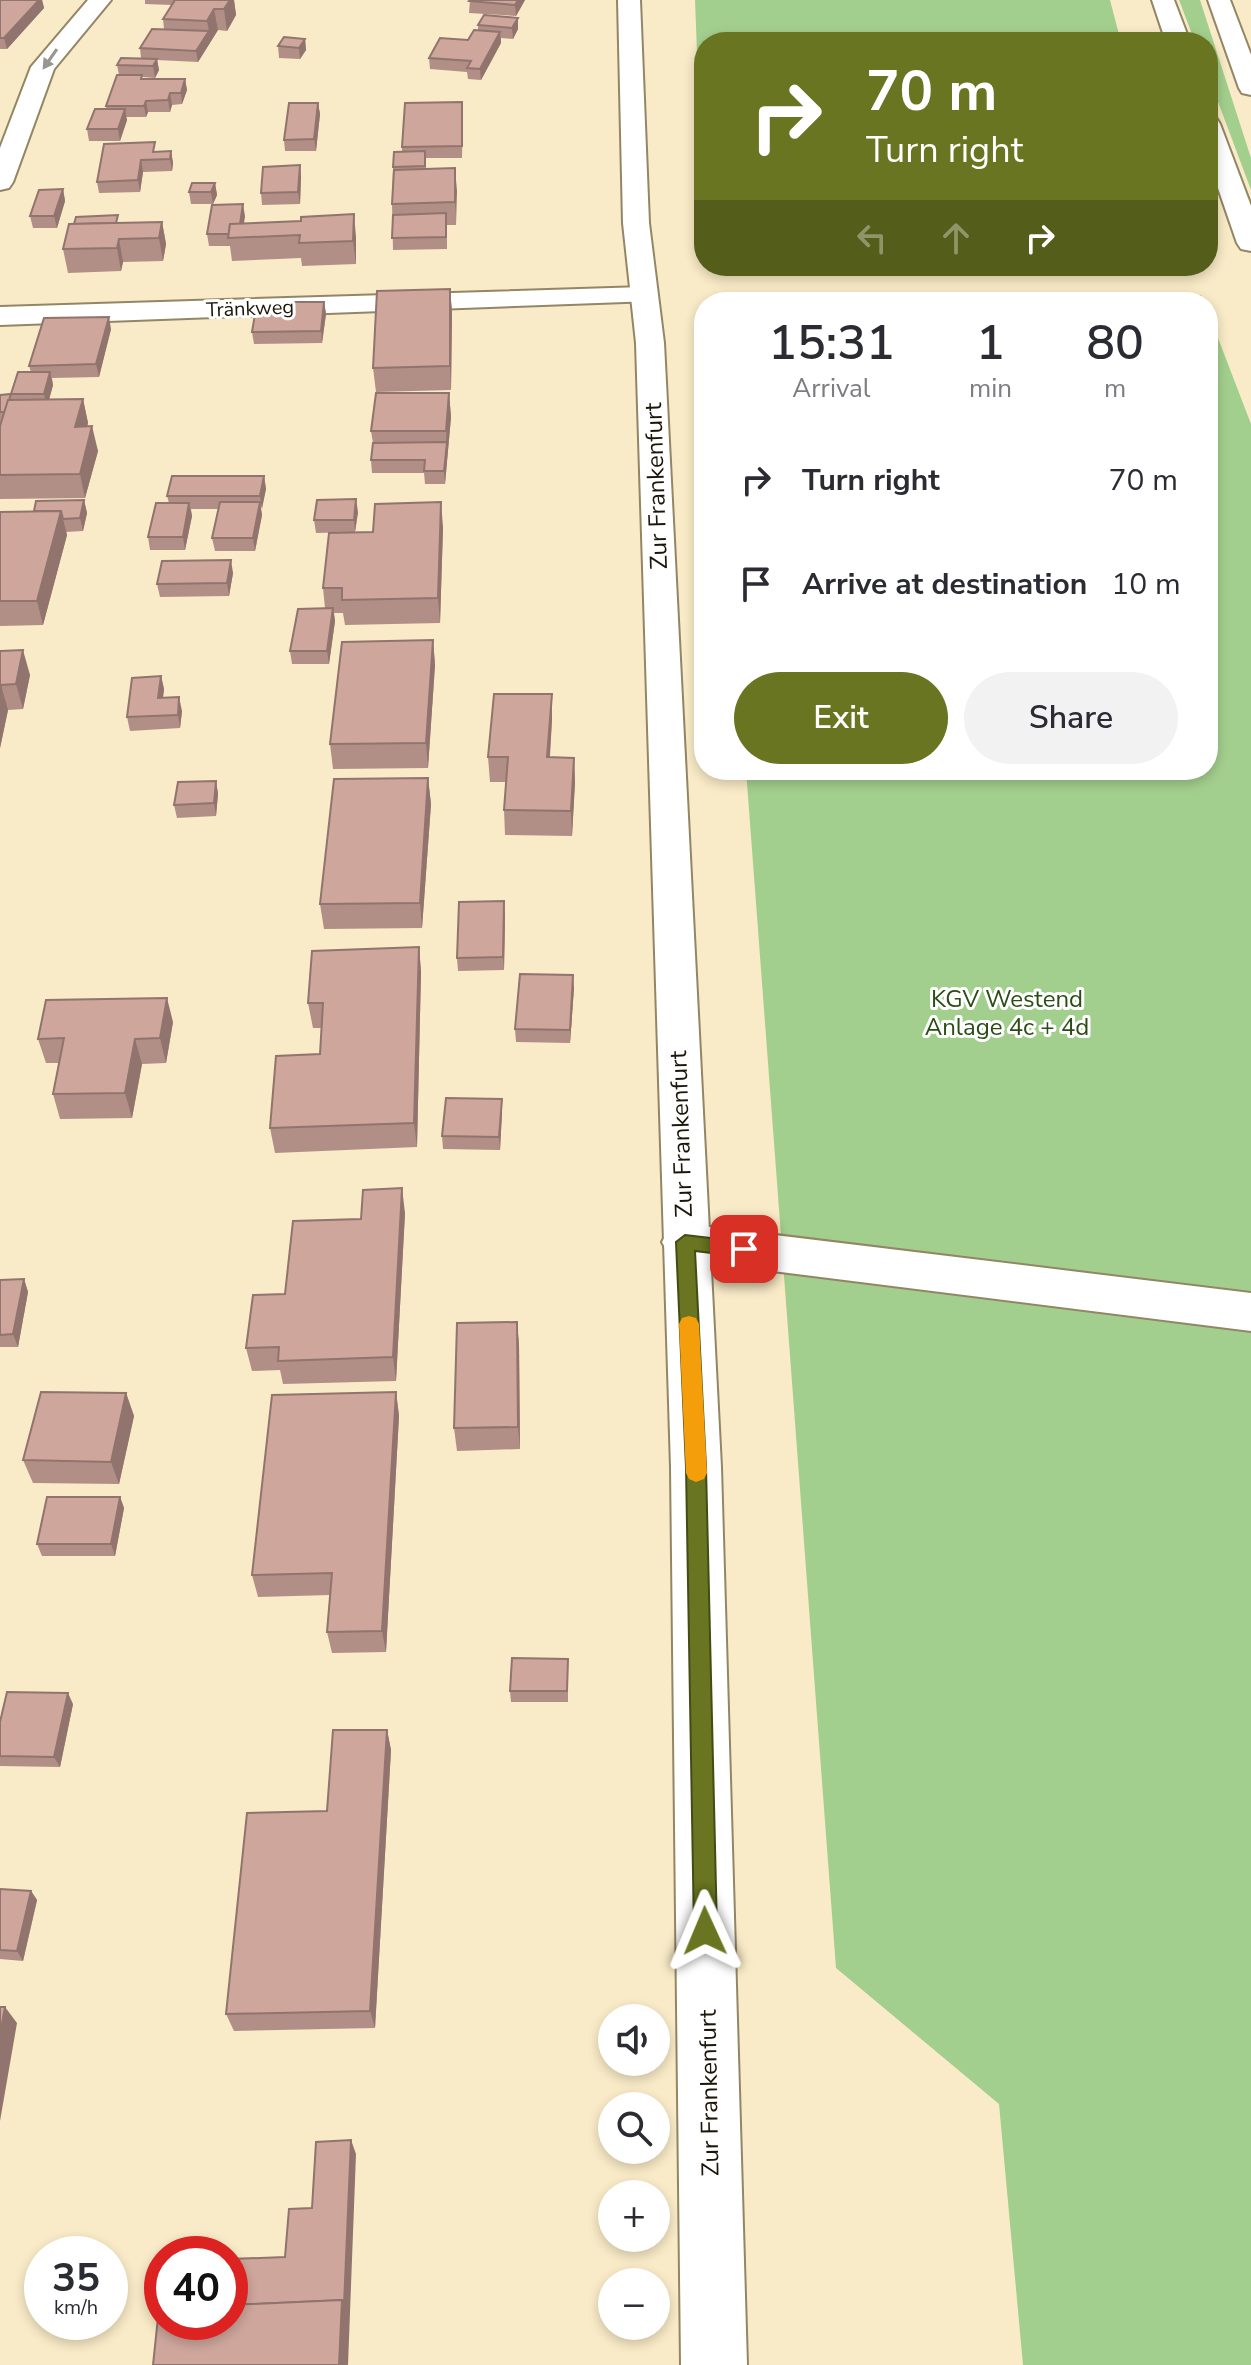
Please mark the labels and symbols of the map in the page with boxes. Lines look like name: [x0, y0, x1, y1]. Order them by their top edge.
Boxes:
one-way arrow: [43, 49, 58, 70]
street label: Tränkweg: [205, 293, 295, 324]
street label: Zur Frankenfurt: [637, 401, 675, 570]
park label: KGV Westend Anlage 4c + 4d: [925, 983, 1089, 1043]
street label: Zur Frankenfurt: [662, 1049, 700, 1218]
pin: [710, 1215, 778, 1283]
position arrow: [663, 1889, 747, 1973]
street label: Zur Frankenfurt: [692, 2009, 726, 2177]
speed limit sign: 40: [144, 2236, 248, 2340]

